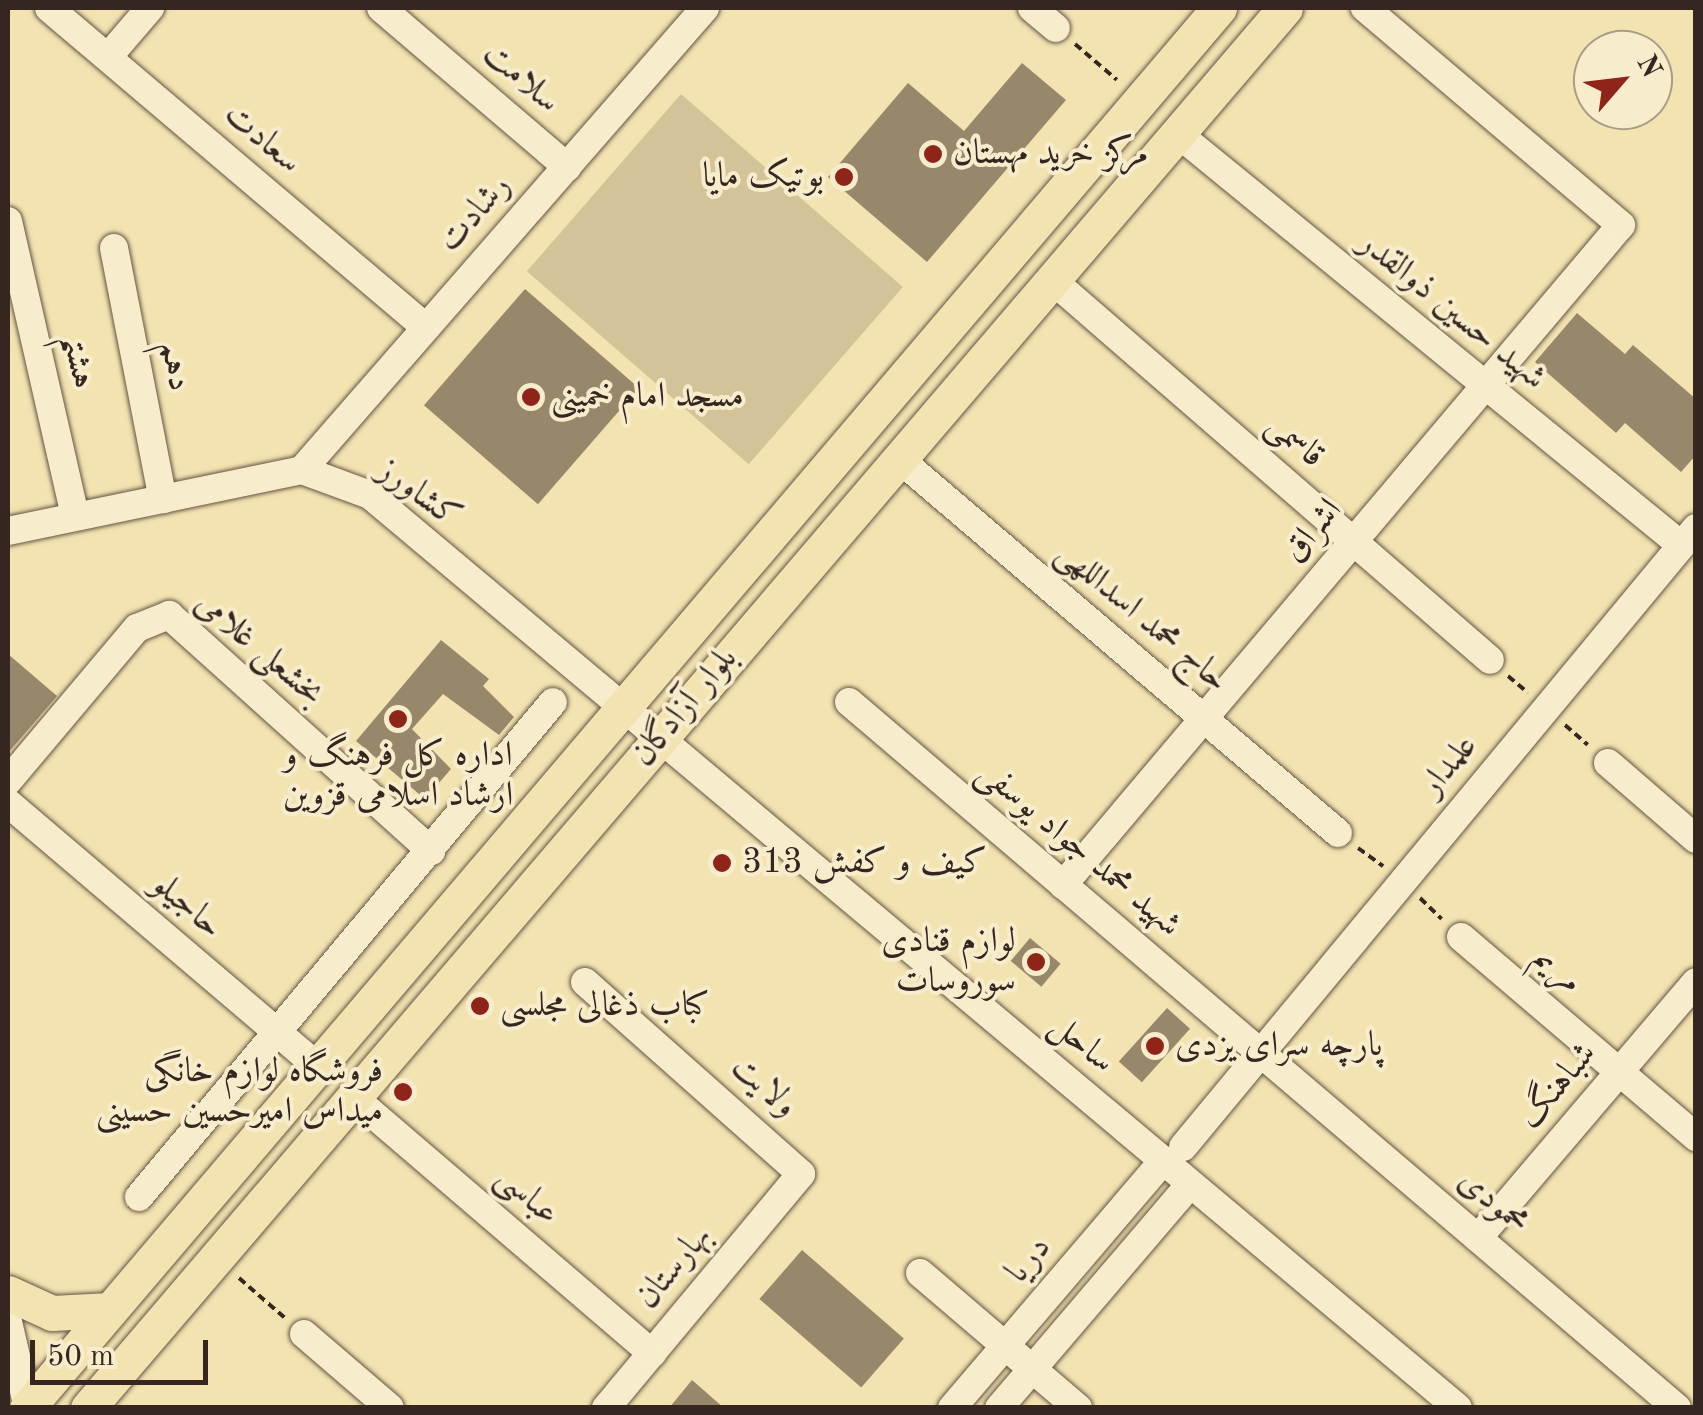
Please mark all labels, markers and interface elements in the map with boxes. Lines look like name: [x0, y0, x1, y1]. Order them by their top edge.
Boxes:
north arrow: [1573, 30, 1673, 130]
street label: سلامت: [474, 33, 568, 123]
text: N: [1630, 51, 1665, 83]
street label: سعادت: [214, 94, 310, 184]
place label: مرکز خرید مهستان: [953, 133, 1148, 175]
marker: مرکز خرید مهستان: [922, 143, 944, 165]
place label: بوتیک مایا: [703, 156, 824, 198]
street label: رشادت: [430, 166, 520, 262]
marker: بوتیک مایا: [833, 166, 855, 188]
street label: شهید حسین ذوالقدر: [1350, 223, 1554, 399]
street label: هشتم: [51, 329, 105, 393]
street label: دهم: [150, 338, 200, 394]
place label: مسجد امام خمینی: [551, 376, 744, 418]
marker: مسجد امام خمینی: [520, 386, 542, 408]
street label: قاسمی: [1257, 404, 1333, 478]
street label: کشاورز: [369, 450, 469, 538]
street label: اشراق: [1274, 490, 1352, 572]
street label: حاج محمد اسداللهی: [1047, 532, 1237, 702]
street label: بخشعلی غلامی: [186, 583, 332, 715]
street label: بلوار آزادگان: [623, 639, 747, 775]
marker: اداره کل فرهنگ و ارشاد اسلامی قزوین: [387, 708, 409, 730]
street label: علمدار: [1411, 726, 1487, 806]
place label: اداره کل فرهنگ و ارشاد اسلامی قزوین: [283, 735, 513, 817]
street label: شهید محمد جواد یوسفی: [969, 752, 1189, 946]
place label: کیف و کفش 313: [742, 842, 987, 884]
marker: کیف و کفش 313: [711, 852, 733, 874]
street label: حاجیلو: [143, 864, 231, 948]
place label: لوازم قنادی سوروسات: [881, 921, 1016, 1003]
street label: مریم: [1523, 937, 1591, 1003]
marker: لوازم قنادی سوروسات: [1025, 951, 1047, 973]
place label: کباب ذغالی مجلسی: [500, 985, 709, 1027]
marker: کباب ذغالی مجلسی: [469, 995, 491, 1017]
street label: ساحل: [1041, 1005, 1123, 1083]
place label: پارچه سرای یزدی: [1175, 1025, 1383, 1067]
street label: شباهنگ: [1510, 1034, 1606, 1138]
marker: پارچه سرای یزدی: [1144, 1035, 1166, 1057]
street label: ولایت: [722, 1047, 806, 1127]
place label: فروشگاه لوازم خانگی میداس امیرحسین حسینی: [96, 1051, 383, 1133]
marker: فروشگاه لوازم خانگی میداس امیرحسین حسینی: [392, 1081, 414, 1103]
street label: عباسی: [486, 1157, 568, 1235]
street label: محمودی: [1449, 1160, 1537, 1244]
street label: بهارستان: [627, 1216, 721, 1318]
street label: دریا: [997, 1228, 1061, 1292]
scale bar: [35, 1320, 212, 1382]
text: 50 m: [47, 1342, 114, 1372]

